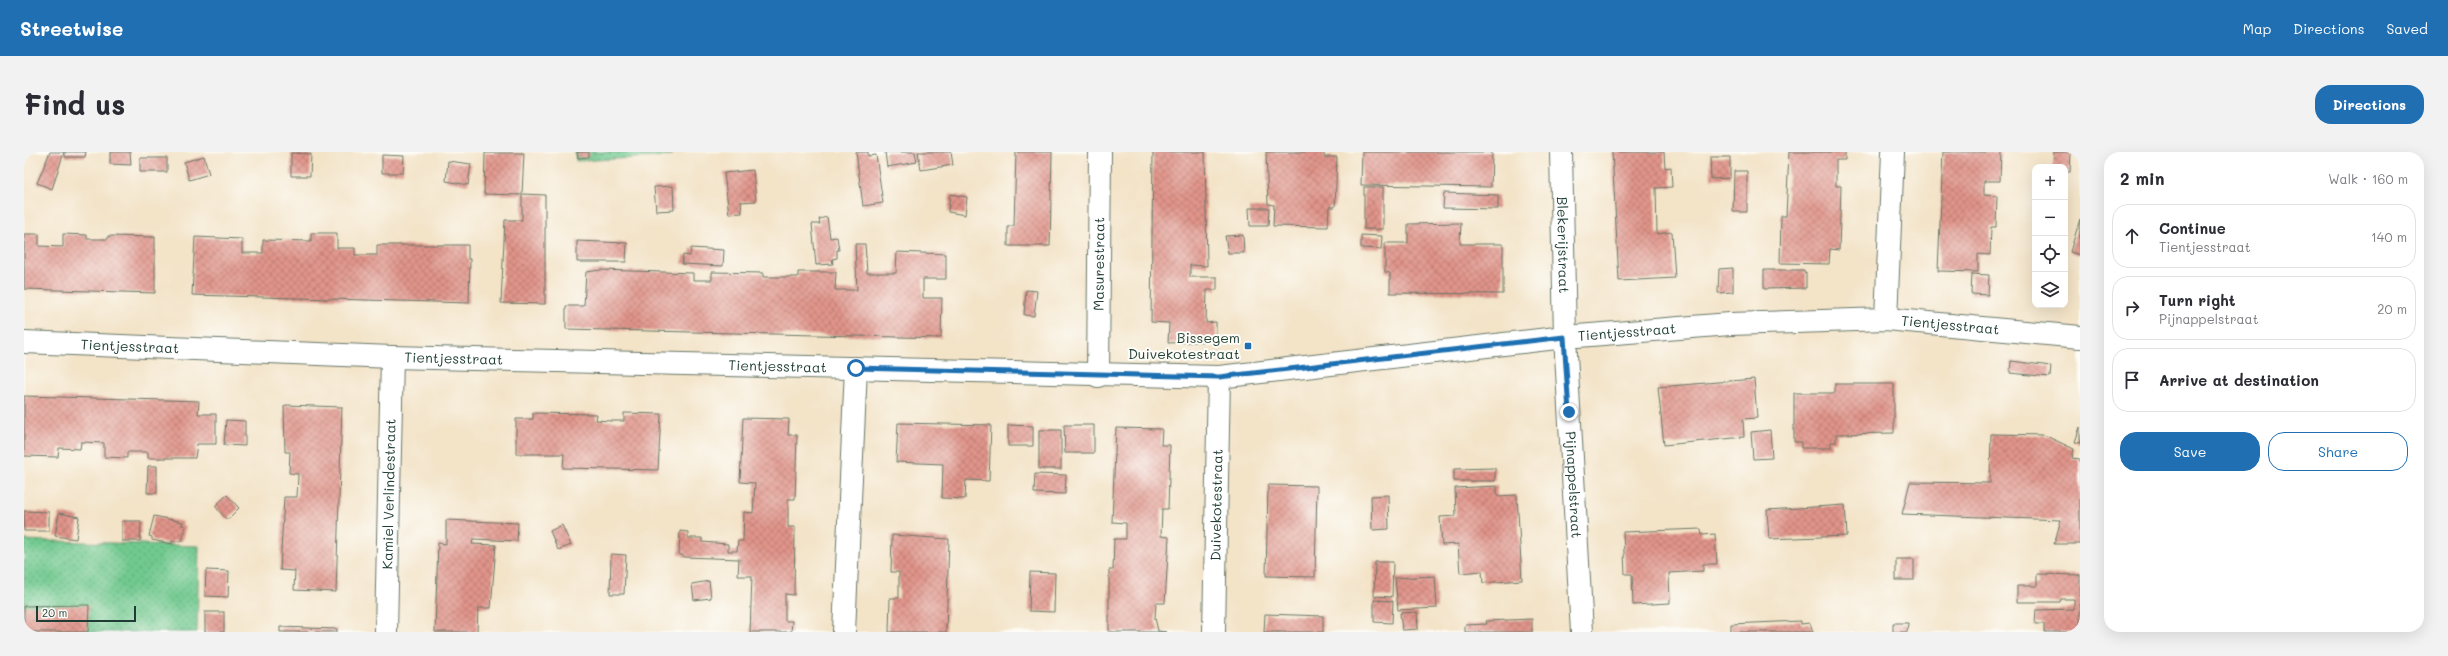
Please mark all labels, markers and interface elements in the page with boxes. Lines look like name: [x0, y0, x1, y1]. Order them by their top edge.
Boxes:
text: Streetwise: [20, 16, 123, 41]
text: Map: [2243, 19, 2271, 38]
text: Directions: [2293, 19, 2364, 38]
text: Saved: [2386, 19, 2428, 38]
button: Directions: [2315, 85, 2424, 124]
text: Find us: [24, 86, 125, 122]
map controls: [2032, 164, 2068, 308]
button: +: [2032, 164, 2068, 200]
text: 2 min: [2120, 167, 2165, 189]
text: Walk · 160 m: [2328, 170, 2408, 187]
street label: Blekerijstraat: [1553, 196, 1574, 294]
button: −: [2032, 200, 2068, 236]
street label: Masurestraat: [1089, 217, 1108, 311]
text: Continue: [2159, 218, 2226, 238]
icon: ahead: [2121, 225, 2143, 247]
text: 140 m: [2371, 228, 2407, 245]
button: locate: [2032, 236, 2068, 272]
text: Tientjesstraat: [2159, 238, 2250, 255]
button: layers: [2032, 272, 2068, 308]
text: Turn right: [2159, 290, 2236, 310]
icon: right: [2121, 297, 2143, 319]
text: 20 m: [2377, 300, 2407, 317]
street label: Tientjesstraat: [1900, 310, 2000, 338]
text: Pijnappelstraat: [2159, 310, 2258, 327]
street label: Tientjesstraat: [1577, 318, 1677, 345]
place label: Bissegem Duivekotestraat: [1128, 328, 1240, 363]
street label: Tientjesstraat: [80, 334, 180, 357]
marker: Bissegem Duivekotestraat: [1243, 341, 1253, 351]
street label: Tientjesstraat: [404, 347, 503, 369]
street label: Tientjesstraat: [728, 355, 827, 377]
route start: [847, 359, 865, 377]
icon: arrive: [2121, 369, 2143, 391]
text: Arrive at destination: [2159, 370, 2319, 390]
route end: [1560, 403, 1578, 421]
street label: Kamiel Verlindestraat: [377, 418, 400, 570]
street label: Pijnappelstraat: [1561, 431, 1587, 539]
button: Save: [2120, 432, 2260, 471]
button: Share: [2268, 432, 2408, 471]
street label: Duivekotestraat: [1205, 449, 1227, 561]
scale bar: [36, 604, 136, 623]
text: 20 m: [42, 605, 67, 620]

